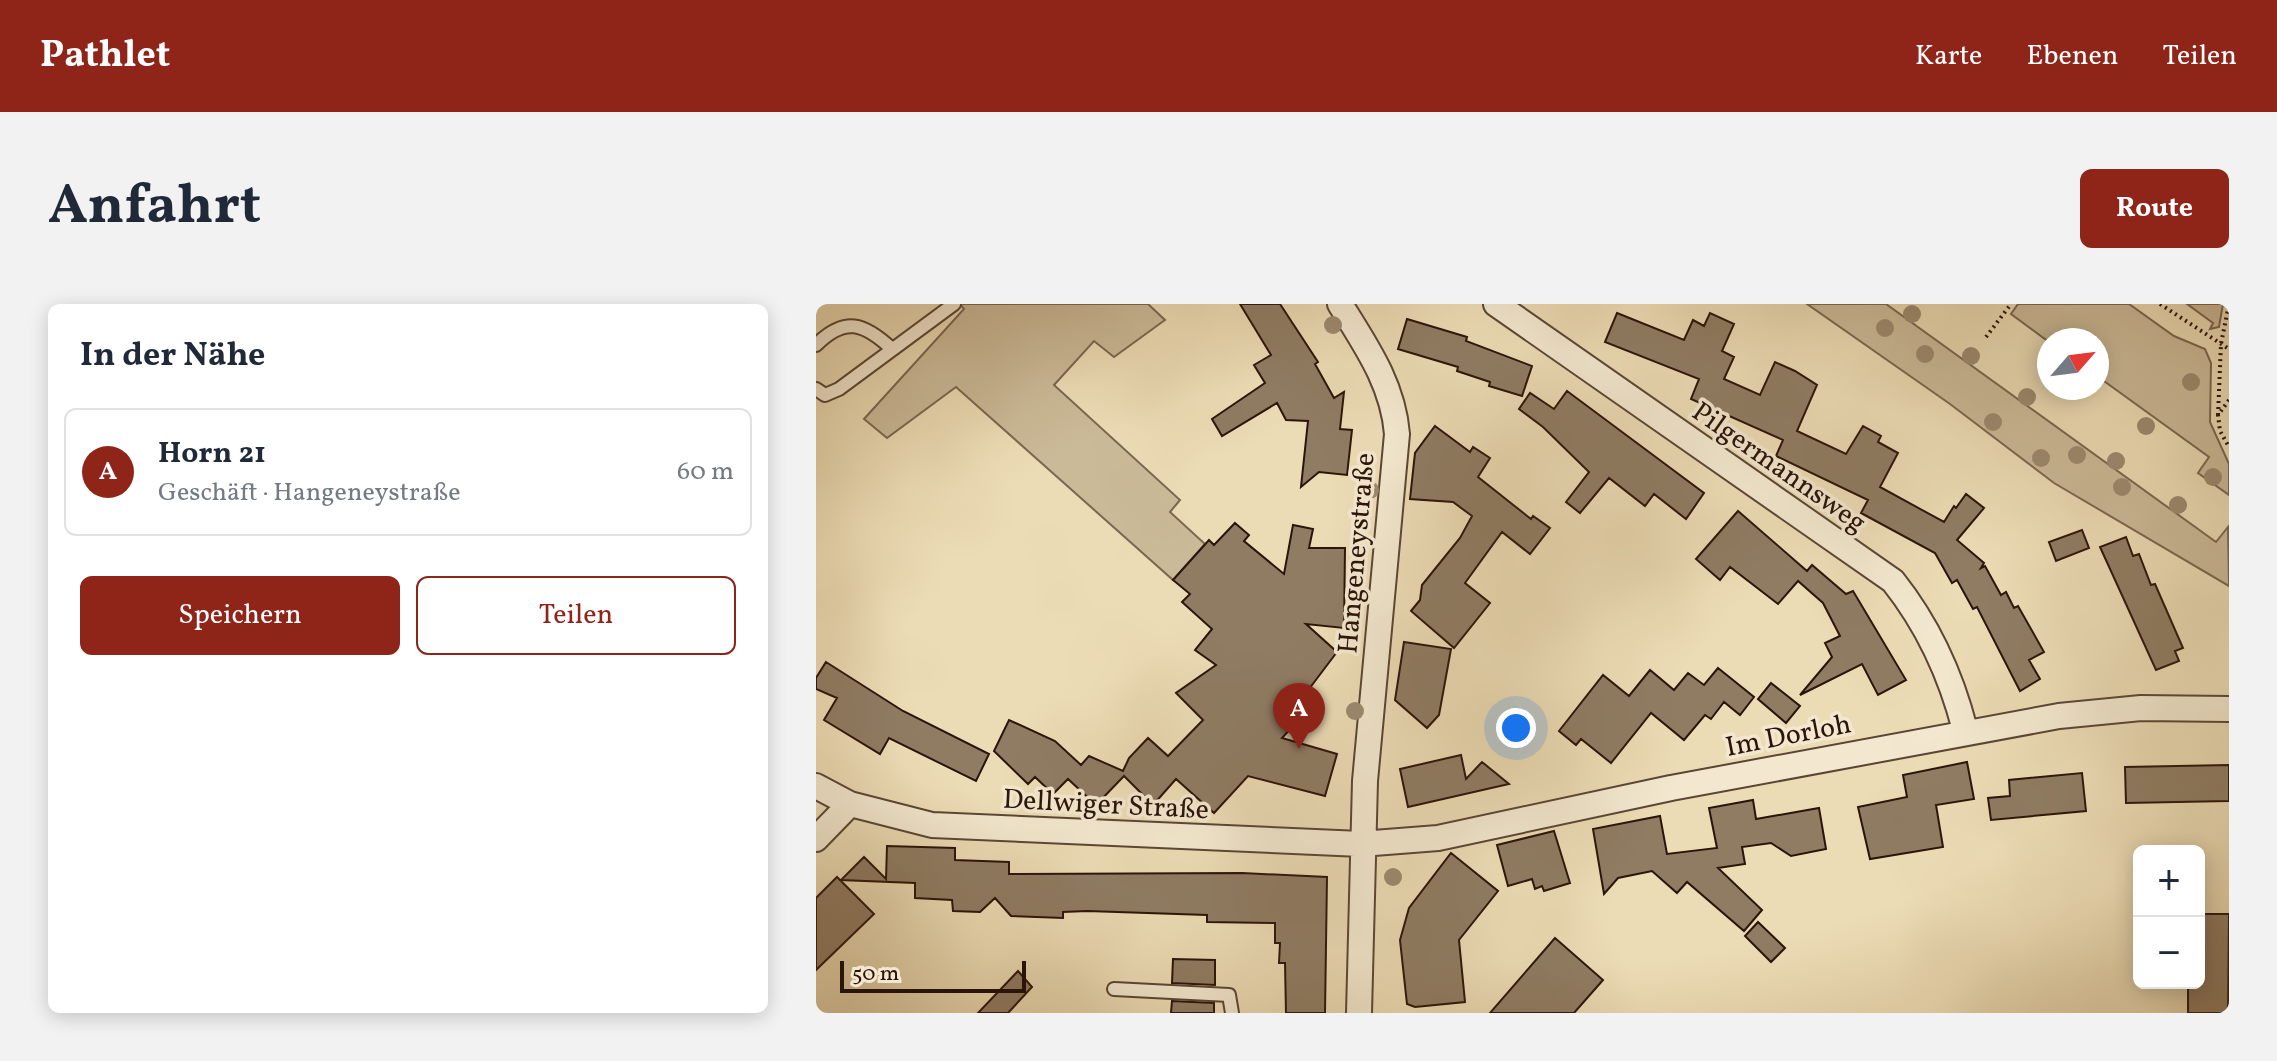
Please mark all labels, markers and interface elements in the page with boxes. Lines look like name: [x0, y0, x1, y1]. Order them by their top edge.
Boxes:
text: Pathlet: [40, 30, 170, 83]
text: Karte: [1915, 37, 1982, 76]
text: Ebenen: [2026, 37, 2119, 76]
text: Teilen: [2163, 37, 2237, 76]
text: Anfahrt: [48, 169, 261, 247]
button: Route: [2080, 169, 2229, 248]
north arrow: [2037, 328, 2109, 400]
text: In der Nähe: [80, 333, 265, 380]
street label: Pilgermannsweg: [1683, 393, 1874, 543]
text: Horn 21: [158, 433, 266, 475]
street label: Hangeneystraße: [1329, 451, 1386, 655]
text: A: [99, 454, 117, 490]
text: 60 m: [677, 454, 734, 490]
text: Geschäft · Hangeneystraße: [158, 475, 461, 511]
button: Speichern: [80, 576, 400, 655]
button: Teilen: [416, 576, 736, 655]
pin: A: [1273, 683, 1325, 749]
street label: Im Dorloh: [1722, 705, 1855, 768]
your location: [1496, 708, 1536, 748]
street label: Dellwiger Straße: [1002, 781, 1210, 830]
map controls: [2133, 845, 2205, 989]
button: +: [2133, 845, 2205, 917]
button: −: [2133, 917, 2205, 989]
scale bar: [840, 957, 1026, 993]
text: 50 m: [852, 959, 899, 990]

